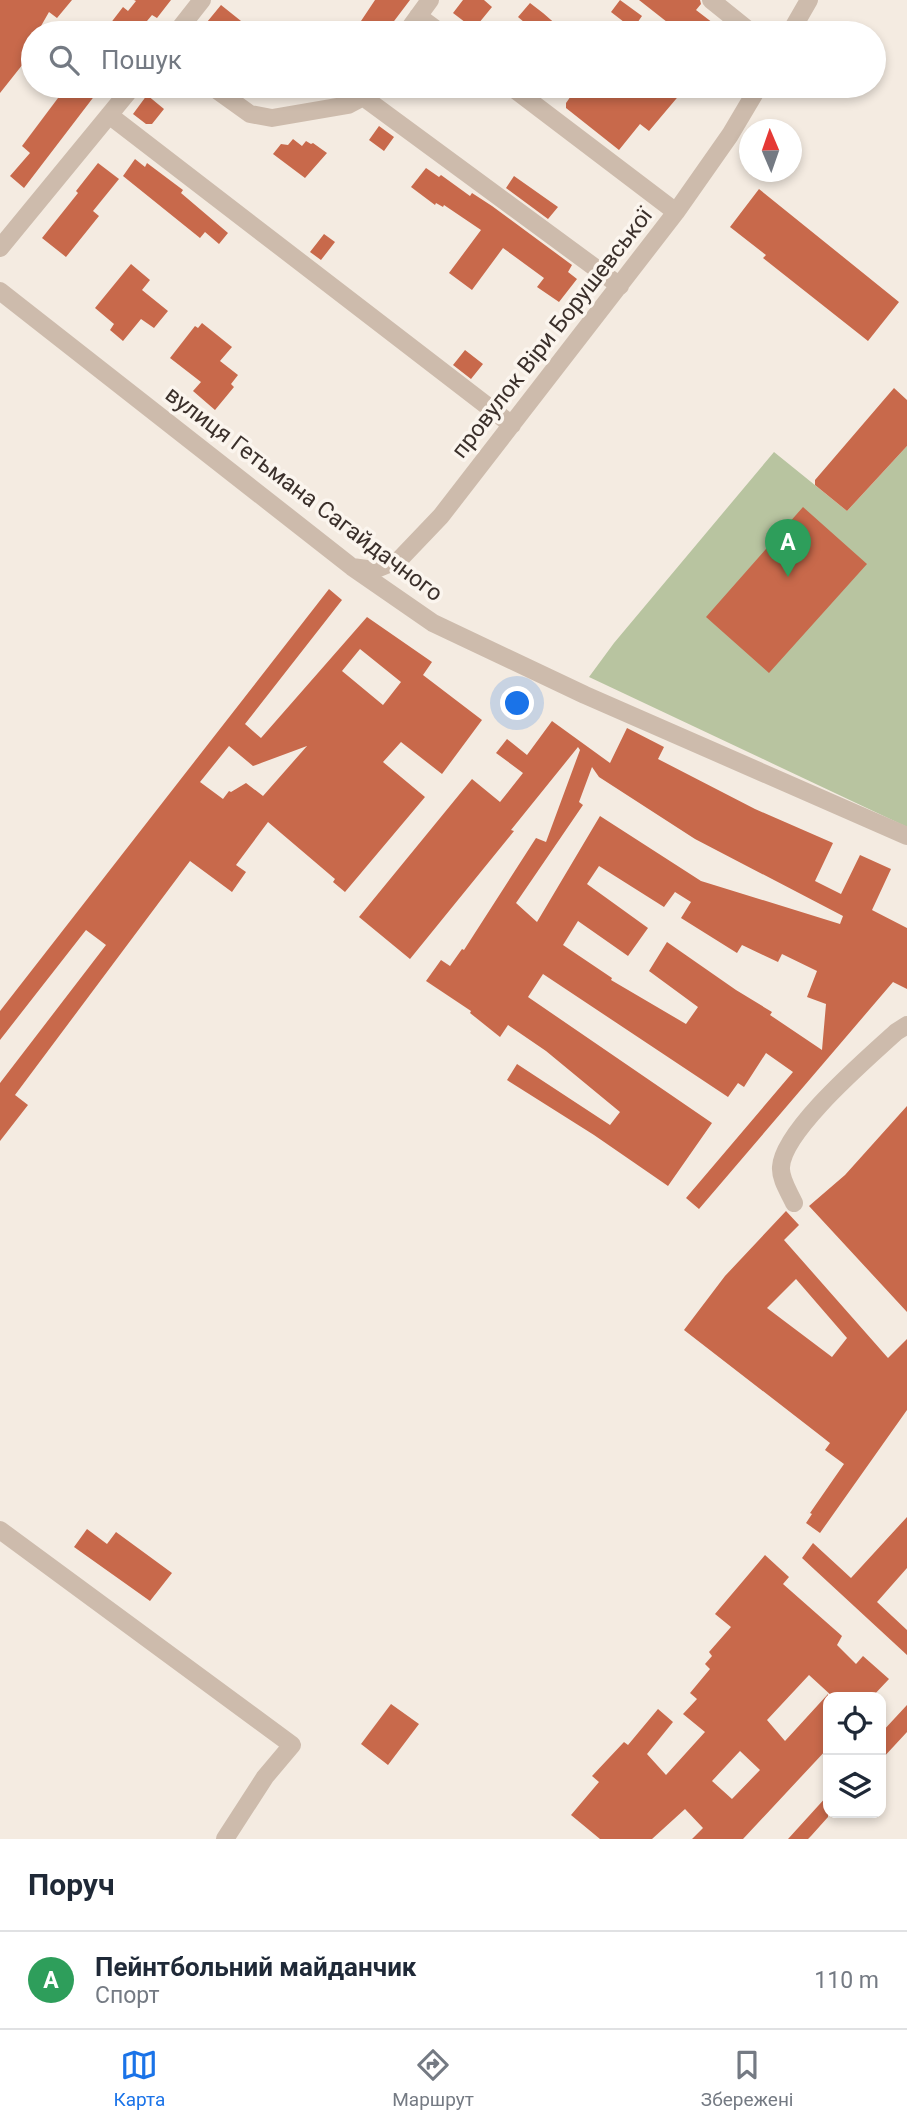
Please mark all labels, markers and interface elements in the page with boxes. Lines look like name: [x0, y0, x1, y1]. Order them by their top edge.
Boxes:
search box: [21, 21, 886, 98]
icon: search: [45, 41, 83, 79]
text: Пошук: [101, 45, 182, 75]
north arrow: [739, 119, 802, 182]
street label: провулок Віри Борушевської: [446, 202, 659, 463]
street label: вулиця Гетьмана Сагайдачного: [160, 381, 448, 607]
pin: A: [765, 519, 811, 577]
your location: [500, 686, 534, 720]
map controls: [823, 1692, 886, 1818]
button: locate: [823, 1692, 886, 1755]
button: layers: [823, 1755, 886, 1818]
text: Поруч: [28, 1867, 115, 1902]
text: Пейнтбольний майданчик: [95, 1952, 416, 1982]
text: A: [43, 1967, 59, 1994]
text: 110 m: [814, 1967, 879, 1994]
text: Спорт: [95, 1982, 159, 2009]
tab: Карта: [113, 2046, 165, 2111]
tab: Маршрут: [392, 2046, 474, 2111]
tab: Збережені: [701, 2046, 793, 2111]

